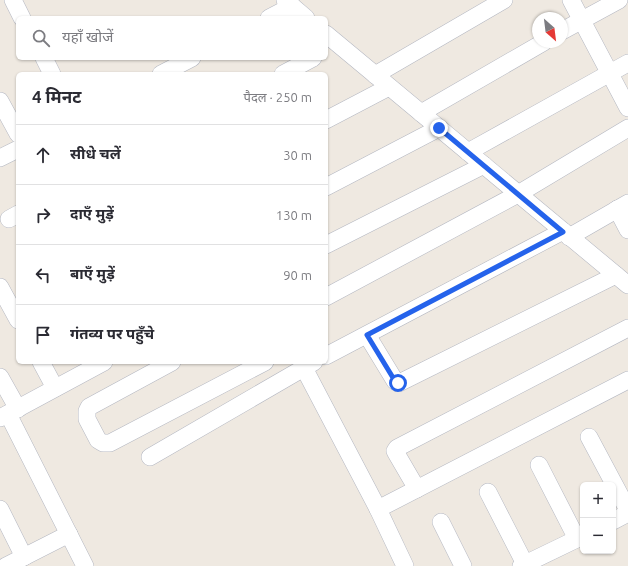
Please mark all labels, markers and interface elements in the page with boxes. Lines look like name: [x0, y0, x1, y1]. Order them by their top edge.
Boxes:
north arrow: [532, 12, 568, 48]
search box: [16, 16, 328, 60]
icon: search: [30, 27, 52, 49]
text: यहाँ खोजें: [62, 28, 113, 45]
text: 4 मिनट: [32, 87, 81, 106]
text: पैदल · 250 m: [244, 90, 312, 104]
route end: [430, 119, 448, 137]
icon: ahead: [32, 144, 54, 166]
text: सीधे चलें: [70, 145, 121, 162]
text: 30 m: [283, 148, 312, 162]
icon: right: [32, 204, 54, 226]
text: दाएँ मुड़ें: [70, 205, 114, 222]
text: 130 m: [276, 208, 312, 222]
icon: left: [32, 264, 54, 286]
text: बाएँ मुड़ें: [70, 265, 115, 282]
text: 90 m: [283, 268, 312, 282]
icon: arrive: [32, 324, 54, 346]
text: गंतव्य पर पहुँचे: [70, 325, 154, 342]
route start: [389, 374, 407, 392]
map controls: [580, 482, 616, 554]
button: +: [580, 482, 616, 518]
button: −: [580, 518, 616, 554]

